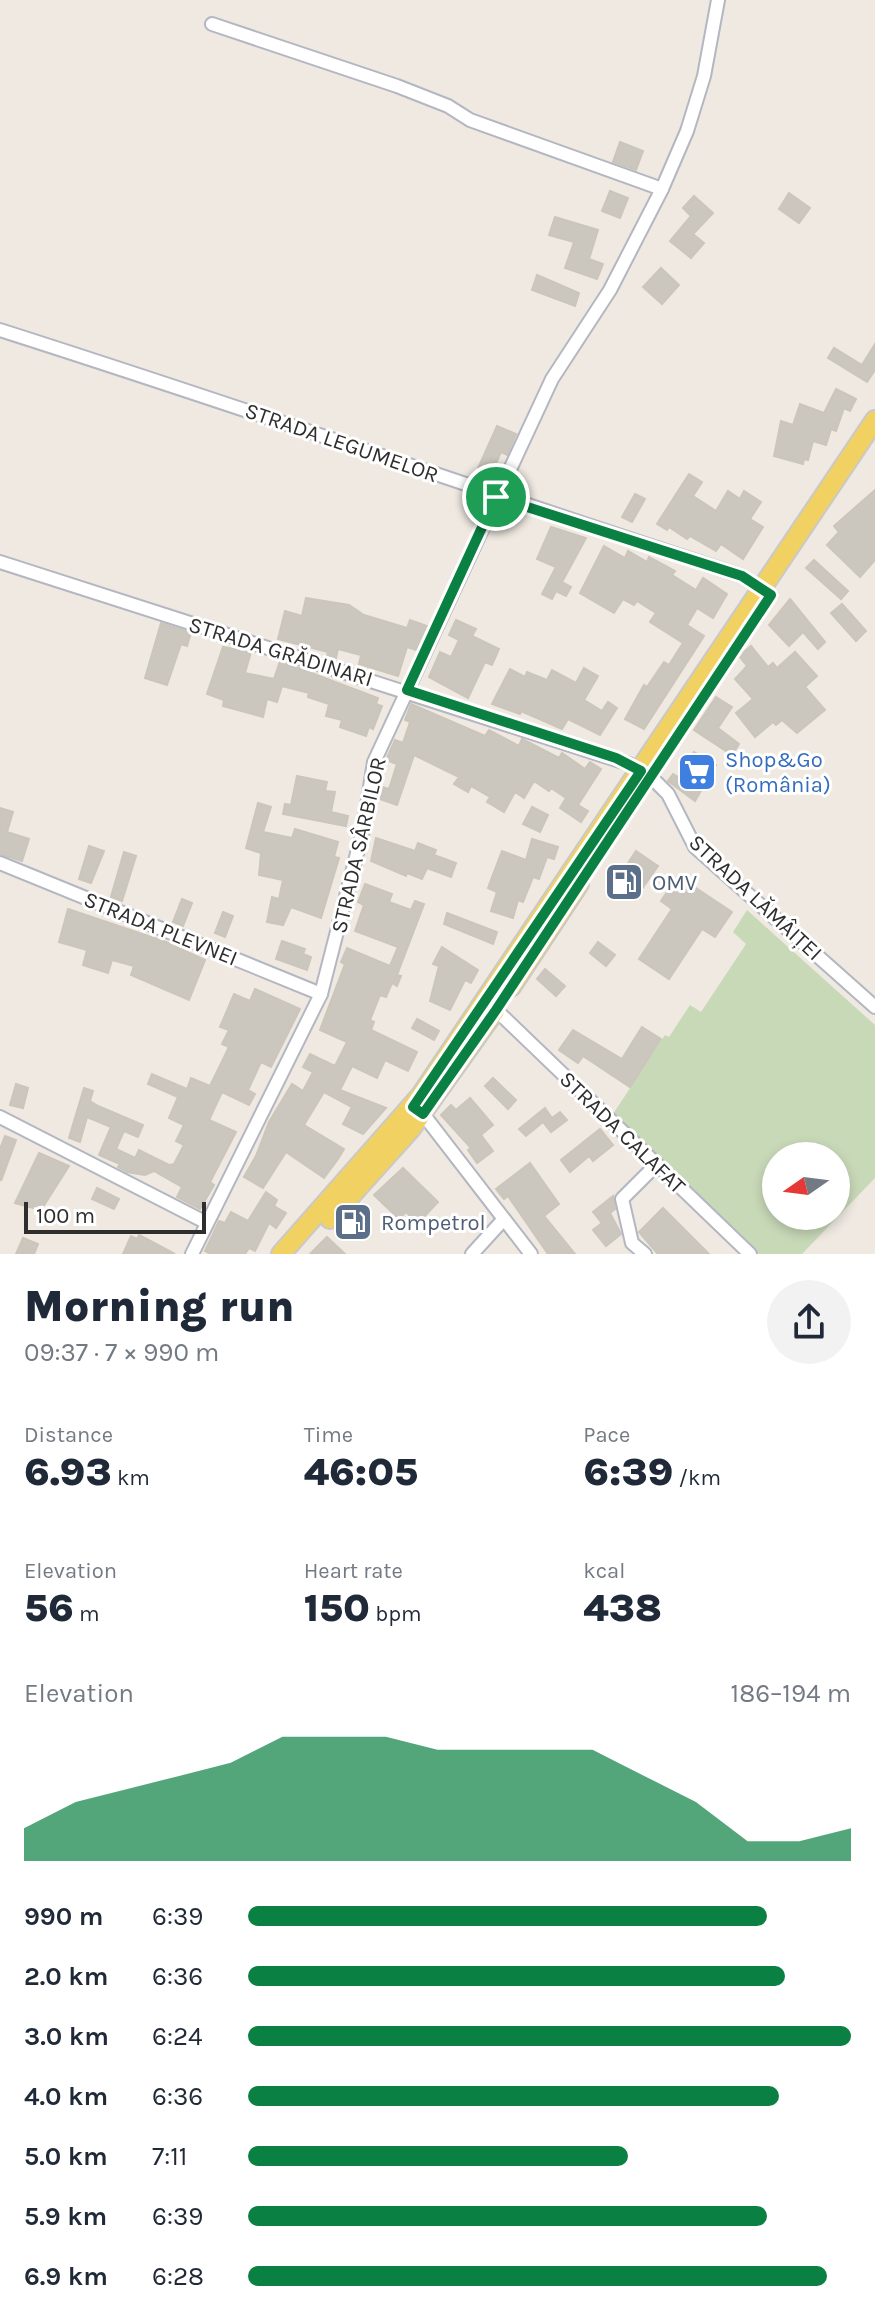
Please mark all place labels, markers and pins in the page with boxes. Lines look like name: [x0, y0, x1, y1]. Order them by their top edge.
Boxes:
pin: [462, 463, 530, 531]
place label: Shop&Go (România): [725, 747, 831, 798]
supermarket icon: Shop&Go (România): [676, 751, 718, 793]
fuel station icon: OMV: [603, 861, 645, 903]
place label: OMV: [652, 870, 697, 896]
fuel station icon: Rompetrol: [332, 1201, 374, 1243]
place label: Rompetrol: [381, 1210, 486, 1236]

